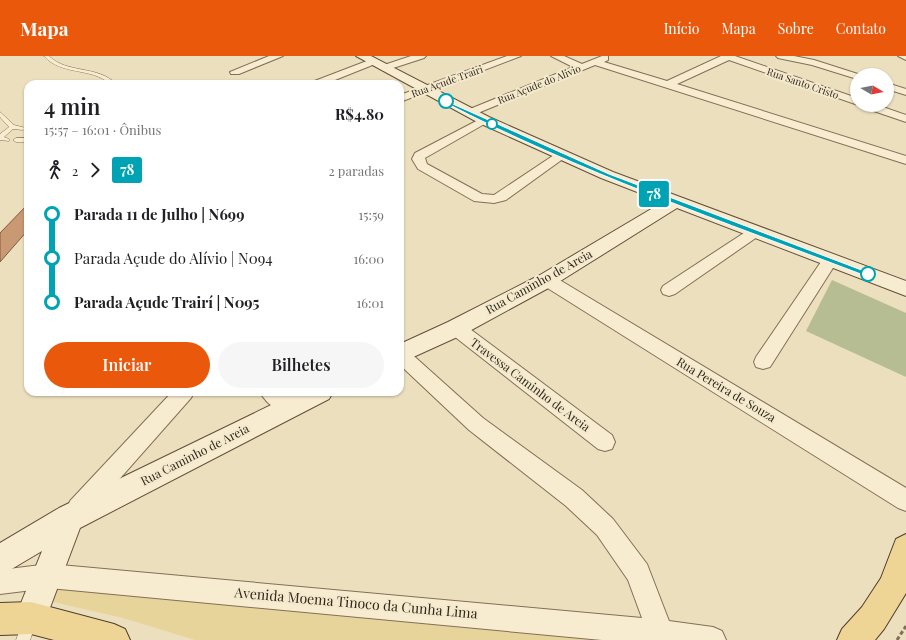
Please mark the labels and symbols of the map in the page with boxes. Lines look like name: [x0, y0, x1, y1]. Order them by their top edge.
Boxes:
street label: Rua Açude do Alivio: [495, 61, 583, 107]
street label: Rua Açude Trairi: [409, 62, 485, 100]
street label: Rua Santo Cristo: [765, 64, 841, 102]
north arrow: [850, 68, 894, 112]
unlabelled marker: [438, 93, 454, 109]
unlabelled marker: [486, 118, 498, 130]
line badge: 78: [636, 181, 672, 207]
street label: Rua Caminho de Areia: [482, 245, 595, 317]
unlabelled marker: [860, 266, 876, 282]
street label: Travessa Caminho de Areia: [467, 334, 594, 435]
street label: Rua Pereira de Souza: [674, 353, 779, 425]
street label: Rua Caminho de Areia: [138, 420, 251, 488]
street label: Avenida Moema Tinoco da Cunha Lima: [233, 582, 479, 623]

